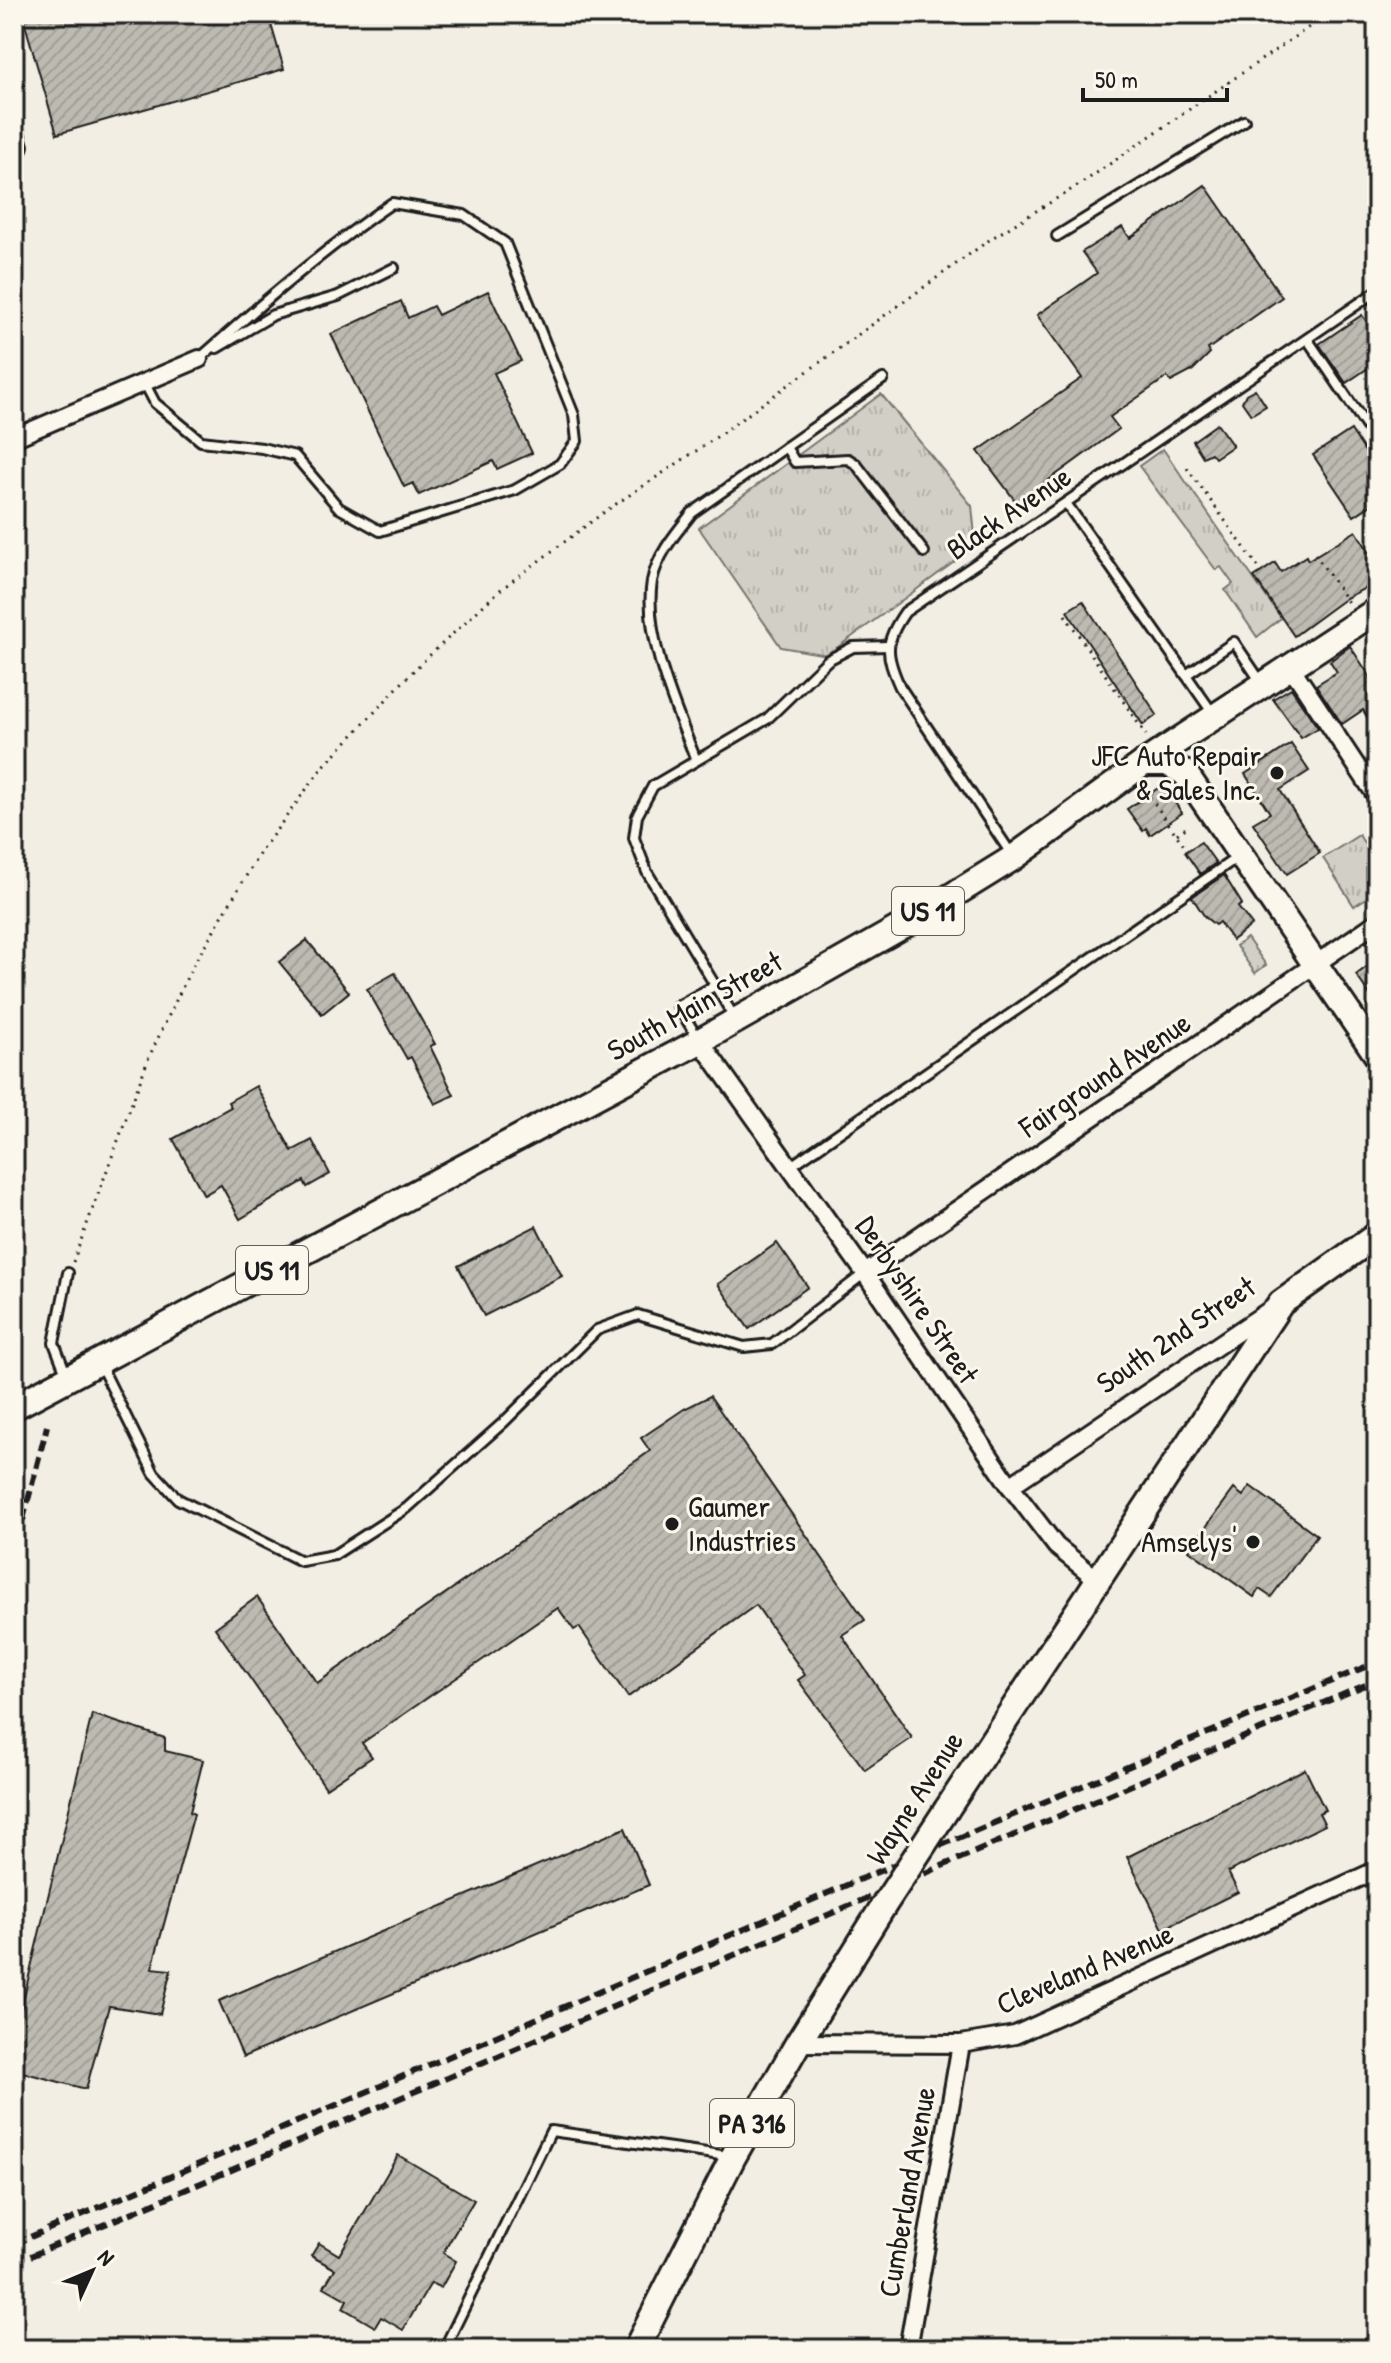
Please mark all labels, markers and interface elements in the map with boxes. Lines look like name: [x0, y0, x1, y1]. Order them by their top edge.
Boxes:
scale bar: [1083, 52, 1227, 102]
text: 50 m: [1095, 63, 1138, 95]
street label: Black Avenue: [938, 456, 1079, 568]
place label: JFC Auto Repair & Sales Inc.: [1091, 735, 1261, 809]
marker: JFC Auto Repair & Sales Inc.: [1268, 764, 1286, 782]
road number: US 11: [892, 887, 964, 935]
street label: South Main Street: [600, 940, 790, 1070]
street label: Fairground Avenue: [1010, 1002, 1198, 1147]
street label: Derbyshire Street: [847, 1208, 989, 1392]
road number: US 11: [236, 1246, 308, 1294]
street label: South 2nd Street: [1088, 1266, 1263, 1402]
place label: Gaumer Industries: [688, 1486, 796, 1560]
marker: Gaumer Industries: [663, 1515, 681, 1533]
place label: Amselys': [1141, 1521, 1237, 1561]
marker: Amselys': [1244, 1533, 1262, 1551]
street label: Wayne Avenue: [856, 1723, 972, 1872]
street label: Cleveland Avenue: [990, 1913, 1179, 2023]
street label: Cumberland Avenue: [868, 2084, 944, 2300]
road number: PA 316: [710, 2099, 794, 2147]
north arrow: [52, 2231, 132, 2311]
text: N: [92, 2242, 121, 2272]

